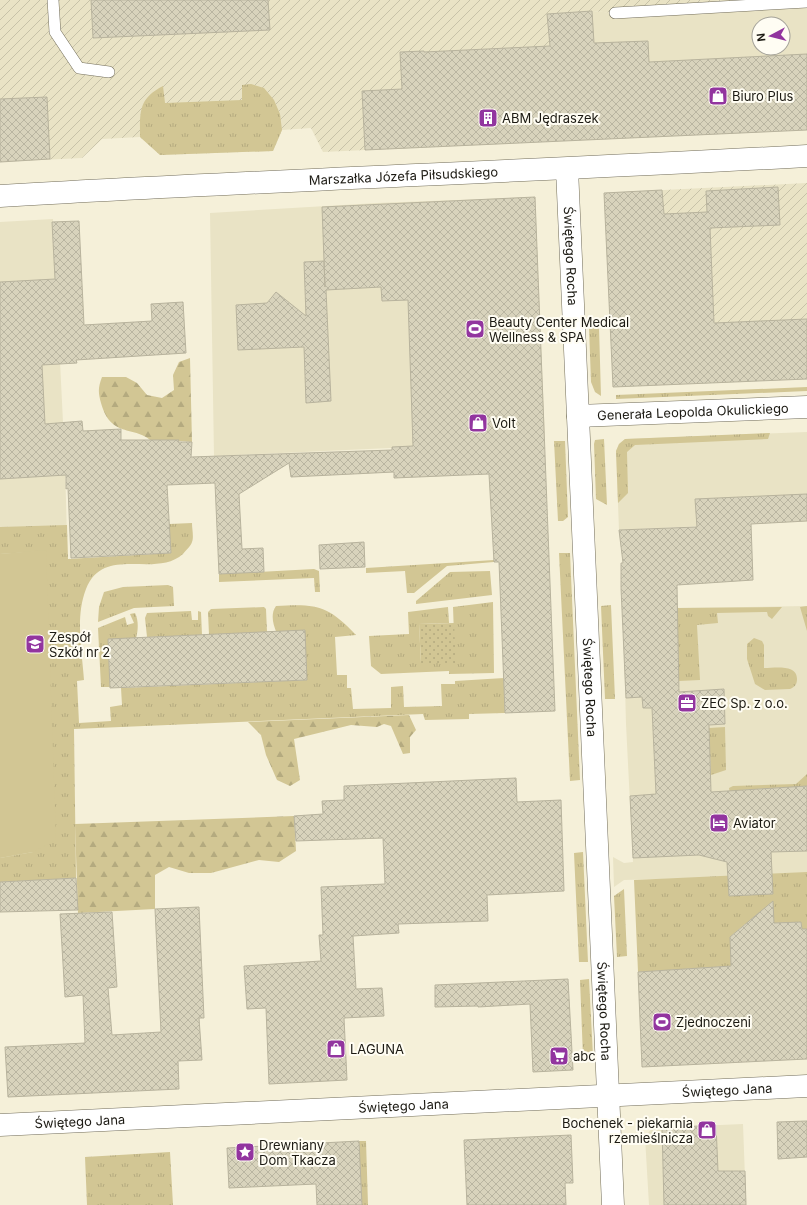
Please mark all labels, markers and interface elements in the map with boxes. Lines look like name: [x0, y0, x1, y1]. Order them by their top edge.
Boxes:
north arrow: [751, 16, 791, 56]
text: N: [754, 32, 769, 42]
shop icon: Biuro Plus: [707, 85, 729, 107]
place label: Biuro Plus: [732, 88, 794, 104]
building icon: ABM Jędraszek: [477, 107, 499, 129]
place label: ABM Jędraszek: [502, 110, 599, 126]
street label: Marszałka Józefa Piłsudskiego: [308, 163, 499, 188]
street label: Świętego Rocha: [561, 206, 581, 306]
place label: Beauty Center Medical Wellness & SPA: [489, 314, 629, 345]
sports icon: Beauty Center Medical Wellness & SPA: [464, 318, 486, 340]
street label: Generała Leopolda Okulickiego: [597, 400, 789, 423]
shop icon: Volt: [467, 412, 489, 434]
place label: Volt: [492, 415, 516, 431]
place label: Zespół Szkół nr 2: [49, 629, 110, 660]
school or university icon: Zespół Szkół nr 2: [24, 633, 46, 655]
street label: Świętego Rocha: [580, 638, 600, 737]
office icon: ZEC Sp. z o.o.: [676, 692, 698, 714]
place label: ZEC Sp. z o.o.: [701, 695, 788, 711]
hotel icon: Aviator: [708, 812, 730, 834]
place label: Aviator: [733, 815, 776, 831]
street label: Świętego Rocha: [594, 961, 615, 1061]
sports icon: Zjednoczeni: [651, 1011, 673, 1033]
place label: Zjednoczeni: [676, 1014, 751, 1030]
shop icon: LAGUNA: [325, 1038, 347, 1060]
place label: LAGUNA: [350, 1041, 404, 1057]
supermarket icon: abc: [548, 1045, 570, 1067]
place label: abc: [573, 1048, 596, 1064]
street label: Świętego Jana: [681, 1080, 773, 1100]
street label: Świętego Jana: [358, 1095, 449, 1116]
street label: Świętego Jana: [34, 1111, 126, 1131]
place label: Bochenek - piekarnia rzemieślnicza: [562, 1115, 693, 1146]
shop icon: Bochenek - piekarnia rzemieślnicza: [696, 1119, 718, 1141]
place label: Drewniany Dom Tkacza: [259, 1137, 336, 1168]
place icon: Drewniany Dom Tkacza: [234, 1141, 256, 1163]

